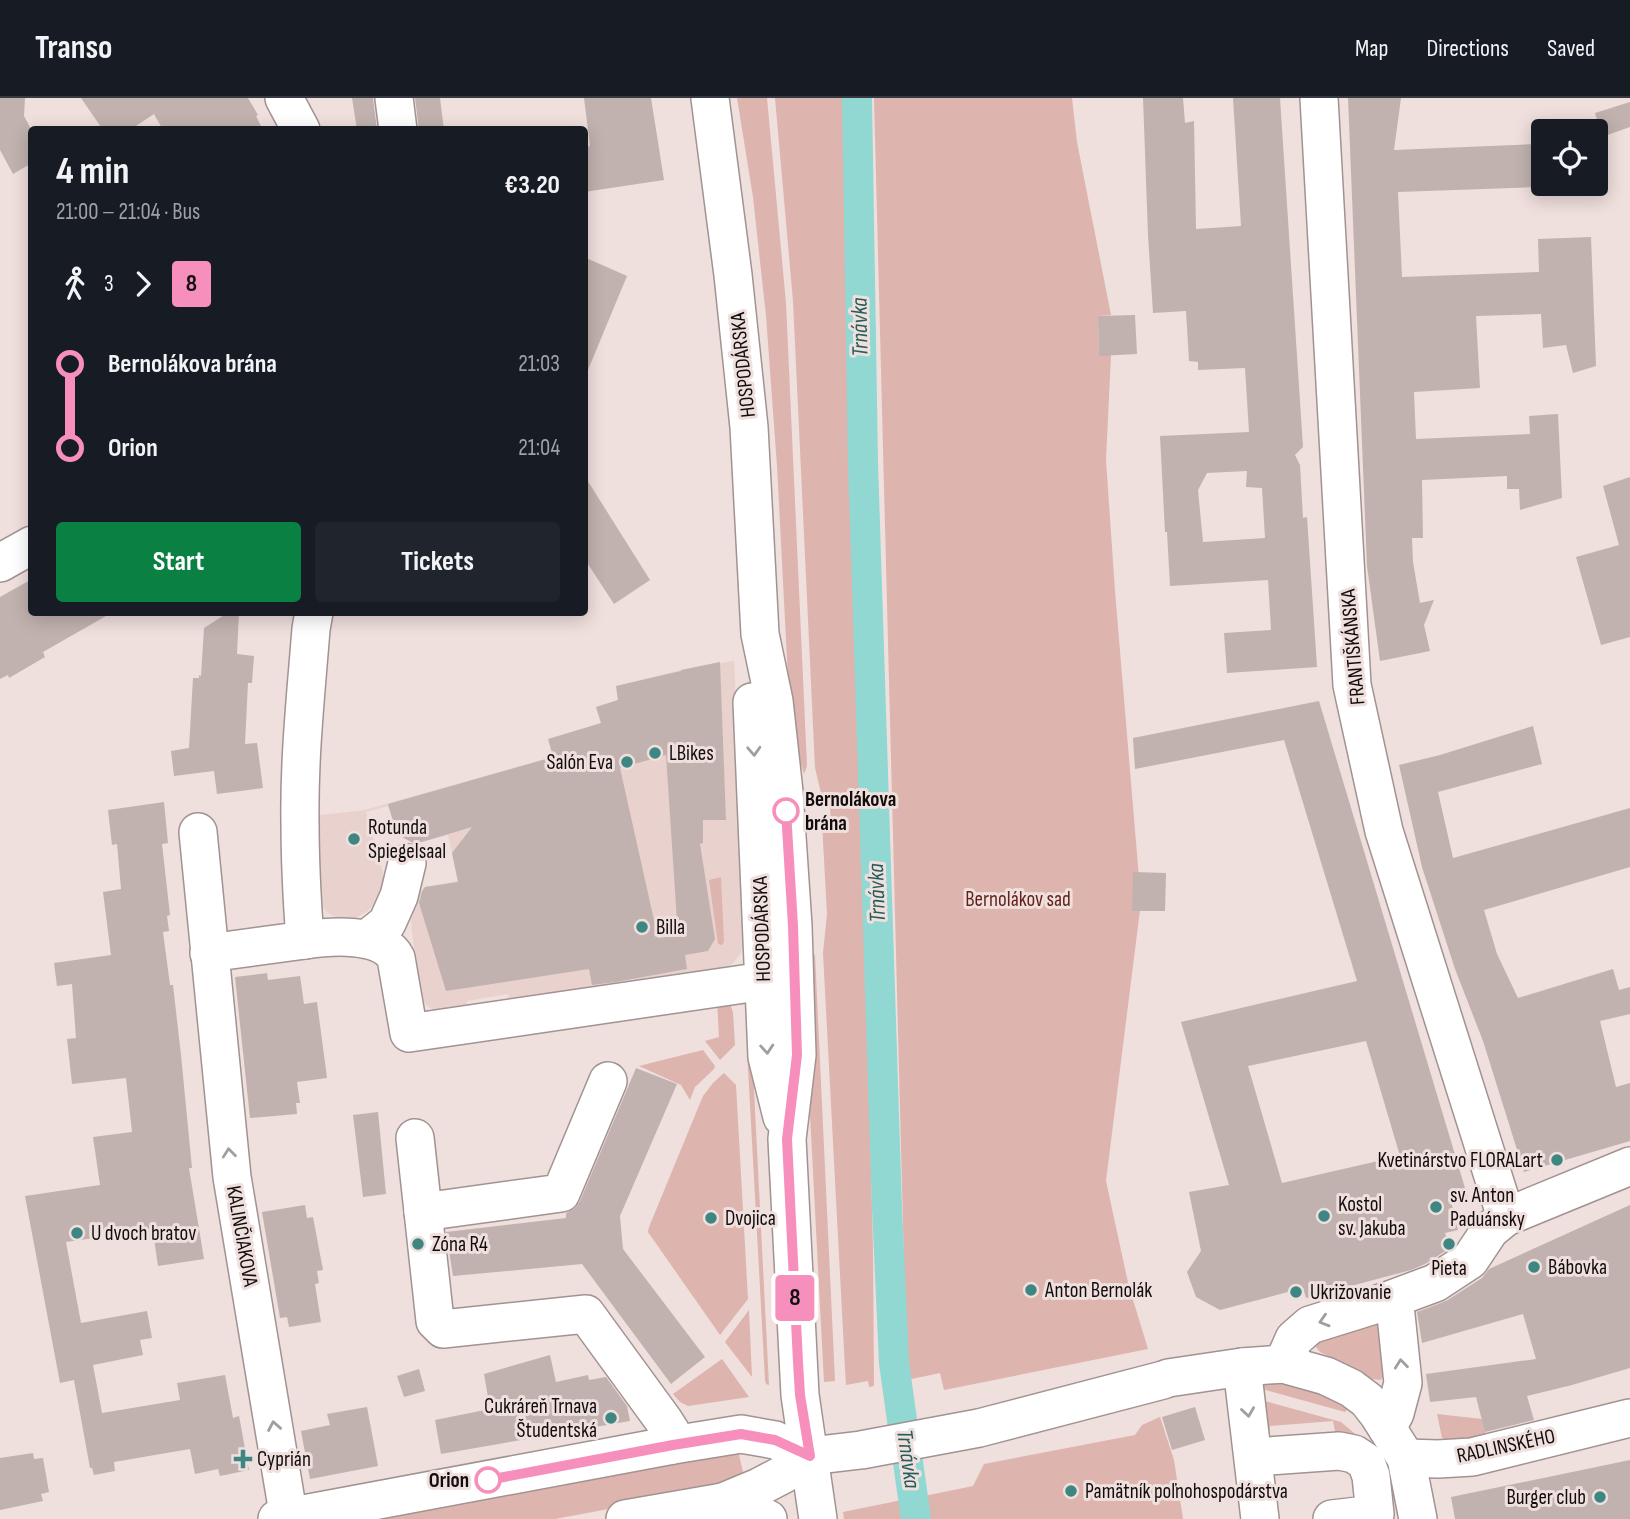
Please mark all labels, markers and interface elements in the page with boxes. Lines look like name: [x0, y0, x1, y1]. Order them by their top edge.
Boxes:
text: Transo: [35, 28, 113, 68]
text: Map: [1355, 34, 1388, 63]
text: Directions: [1426, 34, 1509, 63]
text: Saved: [1547, 34, 1595, 63]
map controls: [1531, 119, 1608, 196]
button: locate: [1531, 119, 1608, 196]
text: 4 min: [56, 149, 129, 194]
text: €3.20: [504, 170, 560, 201]
text: 21:00 – 21:04 · Bus: [56, 198, 200, 226]
icon: walk: [56, 265, 94, 303]
icon: forward: [124, 265, 162, 303]
text: 8: [186, 269, 197, 298]
text: 3: [104, 270, 114, 298]
water label: Trnávka: [845, 297, 875, 357]
street label: HOSPODÁRSKA: [725, 310, 761, 419]
text: Bernolákova brána: [108, 349, 277, 380]
text: 21:03: [518, 350, 560, 378]
text: Orion: [108, 433, 158, 464]
text: 21:04: [518, 434, 560, 462]
button: Start: [56, 522, 301, 602]
button: Tickets: [315, 522, 560, 602]
street label: FRANTIŠKÁNSKA: [1335, 587, 1371, 706]
place label: LBikes: [669, 741, 714, 766]
marker: LBikes: [647, 745, 663, 761]
one-way arrow: [746, 746, 761, 757]
place label: Salón Eva: [546, 750, 613, 775]
marker: Salón Eva: [619, 754, 635, 770]
place label: Bernolákova brána: [805, 787, 896, 836]
marker: Bernolákova brána: [773, 798, 799, 824]
place label: Rotunda Spiegelsaal: [368, 815, 446, 864]
marker: Rotunda Spiegelsaal: [346, 831, 362, 847]
water label: Trnávka: [862, 862, 892, 923]
street label: HOSPODÁRSKA: [748, 875, 776, 982]
park label: Bernolákov sad: [965, 887, 1071, 912]
place label: Billa: [656, 915, 685, 940]
marker: Billa: [634, 919, 650, 935]
one-way arrow: [759, 1044, 774, 1055]
one-way arrow: [222, 1147, 237, 1159]
place label: Kvetinárstvo FLORALart: [1377, 1148, 1543, 1173]
marker: Kvetinárstvo FLORALart: [1549, 1152, 1565, 1168]
place label: sv. Anton Paduánsky: [1450, 1183, 1525, 1232]
street label: KALINČIAKOVA: [221, 1184, 263, 1289]
place label: Kostol sv. Jakuba: [1338, 1192, 1406, 1241]
marker: sv. Anton Paduánsky: [1428, 1199, 1444, 1215]
place label: Dvojica: [725, 1206, 776, 1231]
marker: Kostol sv. Jakuba: [1316, 1208, 1332, 1224]
marker: Dvojica: [703, 1210, 719, 1226]
place label: U dvoch bratov: [91, 1221, 196, 1246]
marker: U dvoch bratov: [69, 1225, 85, 1241]
place label: Zóna R4: [432, 1232, 488, 1257]
marker: Zóna R4: [410, 1236, 426, 1252]
marker: Pieta: [1441, 1236, 1457, 1252]
place label: Bábovka: [1548, 1255, 1607, 1280]
place label: Pieta: [1431, 1256, 1467, 1281]
marker: Bábovka: [1526, 1259, 1542, 1275]
line badge: 8: [772, 1275, 818, 1321]
place label: Anton Bernolák: [1044, 1278, 1152, 1303]
place label: Ukrižovanie: [1310, 1280, 1391, 1305]
marker: Anton Bernolák: [1023, 1282, 1039, 1298]
text: 8: [789, 1283, 801, 1312]
marker: Ukrižovanie: [1288, 1284, 1304, 1300]
one-way arrow: [1318, 1313, 1331, 1327]
one-way arrow: [1394, 1358, 1409, 1369]
place label: Cukráreň Trnava Študentská: [484, 1394, 597, 1443]
one-way arrow: [1240, 1406, 1255, 1418]
marker: Cukráreň Trnava Študentská: [603, 1410, 619, 1426]
one-way arrow: [267, 1420, 282, 1431]
street label: RADLINSKÉHO: [1455, 1423, 1557, 1469]
water label: Trnávka: [890, 1428, 926, 1491]
place label: Cyprián: [257, 1447, 311, 1472]
marker: Cyprián: [235, 1451, 251, 1467]
marker: Orion: [475, 1467, 501, 1493]
place label: Orion: [429, 1468, 469, 1493]
place label: Pamätník poľnohospodárstva: [1085, 1479, 1288, 1504]
marker: Pamätník poľnohospodárstva: [1063, 1483, 1079, 1499]
place label: Burger club: [1507, 1485, 1586, 1510]
marker: Burger club: [1592, 1489, 1608, 1505]

